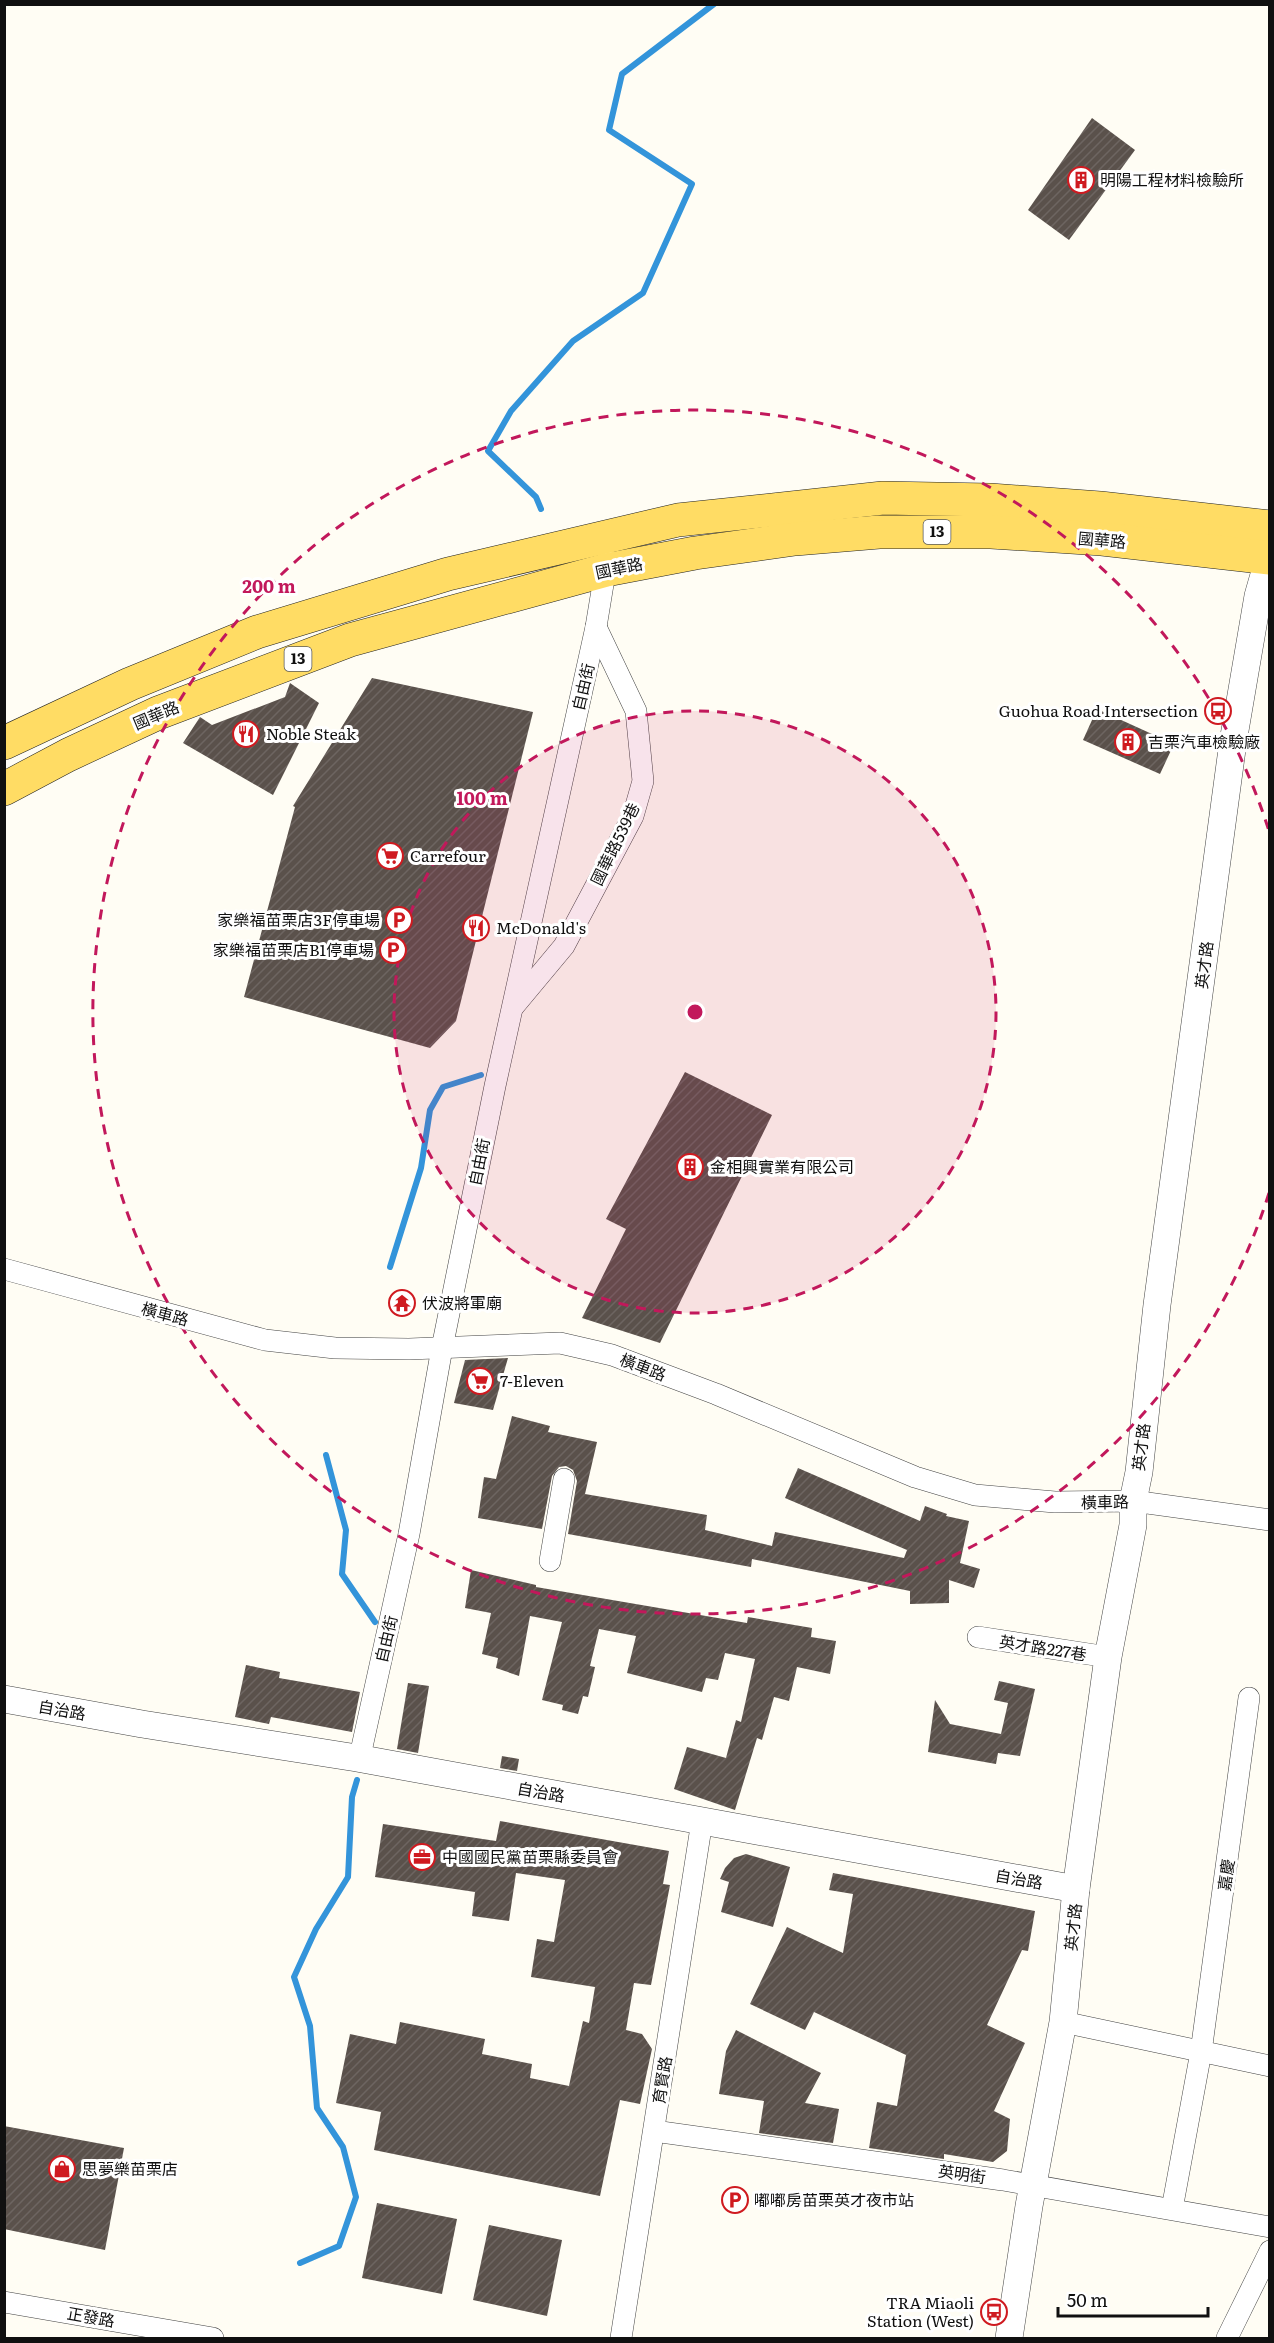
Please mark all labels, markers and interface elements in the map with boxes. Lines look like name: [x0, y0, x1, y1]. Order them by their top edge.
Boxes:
building icon: 明陽工程材料檢驗所: [1066, 165, 1096, 195]
place label: 明陽工程材料檢驗所: [1100, 167, 1244, 191]
road number: 13: [924, 520, 950, 544]
street label: 國華路: [1077, 525, 1127, 553]
street label: 國華路: [593, 550, 645, 584]
text: 200 m: [242, 572, 296, 599]
road number: 13: [284, 647, 312, 671]
street label: 自由街: [565, 661, 599, 713]
street label: 國華路: [129, 694, 182, 735]
bus stop icon: Guohua Road Intersection: [1203, 696, 1233, 726]
place label: Guohua Road Intersection: [999, 698, 1198, 722]
restaurant icon: Noble Steak: [231, 719, 261, 749]
place label: Noble Steak: [266, 721, 356, 745]
building icon: 吉栗汽車檢驗廠: [1113, 727, 1143, 757]
place label: 吉栗汽車檢驗廠: [1148, 729, 1260, 753]
text: 100 m: [456, 784, 508, 811]
street label: 國華路539巷: [584, 798, 644, 889]
supermarket icon: Carrefour: [375, 841, 405, 871]
place label: Carrefour: [410, 843, 486, 867]
parking icon: 家樂福苗栗店3F停車場: [384, 905, 414, 935]
place label: 家樂福苗栗店3F停車場: [217, 907, 380, 931]
restaurant icon: McDonald's: [461, 913, 491, 943]
place label: McDonald's: [496, 915, 586, 939]
parking icon: 家樂福苗栗店B1停車場: [378, 935, 408, 965]
place label: 家樂福苗栗店B1停車場: [213, 937, 374, 961]
street label: 英才路: [1188, 940, 1218, 990]
centre of rings: [685, 1002, 705, 1022]
street label: 自由街: [462, 1136, 494, 1188]
building icon: 金相興實業有限公司: [675, 1152, 705, 1182]
place label: 金相興實業有限公司: [710, 1154, 854, 1178]
temple icon: 伏波將軍廟: [387, 1288, 417, 1318]
place label: 伏波將軍廟: [422, 1290, 502, 1314]
street label: 橫車路: [139, 1295, 192, 1331]
street label: 橫車路: [617, 1346, 670, 1386]
supermarket icon: 7-Eleven: [465, 1366, 495, 1396]
place label: 7-Eleven: [500, 1368, 564, 1392]
street label: 英才路: [1125, 1422, 1155, 1472]
street label: 橫車路: [1081, 1489, 1129, 1513]
street label: 自由街: [368, 1613, 402, 1665]
street label: 英才路227巷: [998, 1628, 1089, 1666]
street label: 自治路: [36, 1693, 88, 1725]
street label: 自治路: [515, 1775, 567, 1807]
office icon: 中國國民黨苗栗縣委員會: [407, 1842, 437, 1872]
place label: 中國國民黨苗栗縣委員會: [442, 1844, 618, 1868]
street label: 嘉慶: [1211, 1857, 1239, 1892]
street label: 自治路: [993, 1862, 1045, 1894]
street label: 英才路: [1058, 1902, 1086, 1952]
street label: 育賢路: [645, 2054, 677, 2105]
shop icon: 思夢樂苗栗店: [47, 2154, 77, 2184]
place label: 思夢樂苗栗店: [82, 2156, 178, 2180]
street label: 英明街: [937, 2158, 988, 2188]
parking icon: 嘟嘟房苗栗英才夜市站: [720, 2185, 750, 2215]
place label: 嘟嘟房苗栗英才夜市站: [754, 2187, 914, 2211]
scale bar: [1058, 2280, 1208, 2318]
text: 50 m: [1067, 2286, 1108, 2313]
place label: TRA Miaoli Station (West): [867, 2290, 974, 2332]
bus stop icon: TRA Miaoli Station (West): [979, 2297, 1009, 2327]
street label: 正發路: [65, 2300, 117, 2332]

